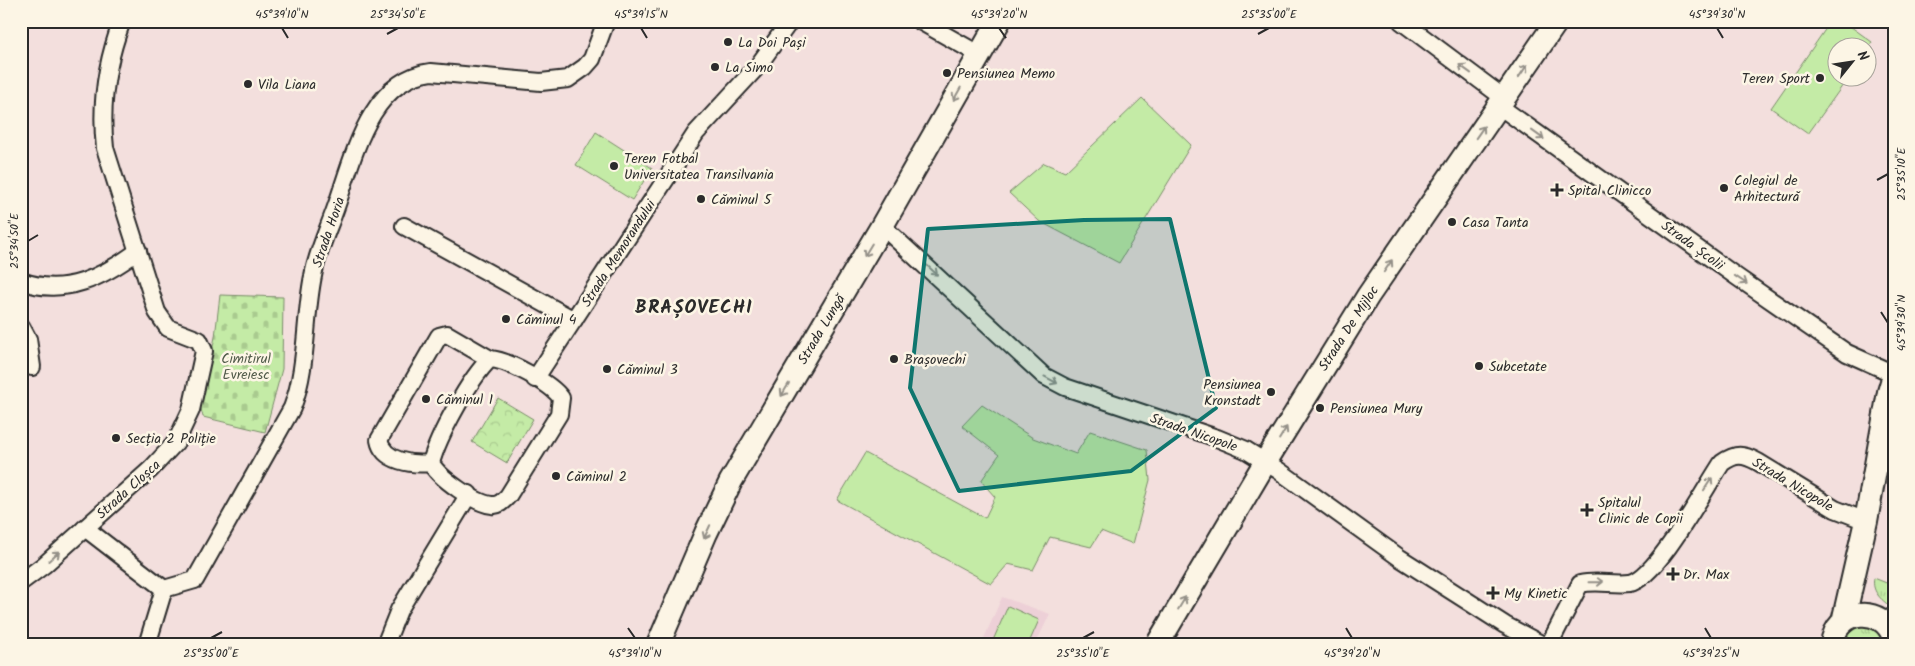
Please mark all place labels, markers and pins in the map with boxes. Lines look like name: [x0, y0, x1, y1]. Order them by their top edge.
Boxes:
place label: La Doi Pași: [738, 32, 806, 54]
marker: La Doi Pași: [722, 36, 734, 48]
place label: La Simo: [725, 57, 773, 79]
marker: La Simo: [709, 61, 721, 73]
place label: Pensiunea Memo: [957, 63, 1055, 85]
marker: Pensiunea Memo: [941, 67, 953, 79]
place label: Teren Sport: [1742, 68, 1811, 90]
marker: Teren Sport: [1814, 72, 1826, 84]
place label: Vila Liana: [258, 74, 316, 96]
marker: Vila Liana: [242, 78, 254, 90]
place label: Teren Fotbal Universitatea Transilvania: [624, 148, 774, 186]
marker: Teren Fotbal Universitatea Transilvania: [608, 160, 620, 172]
place label: Colegiul de Arhitectură: [1734, 170, 1801, 208]
place label: Spital Clinicco: [1568, 180, 1651, 202]
marker: Colegiul de Arhitectură: [1718, 182, 1730, 194]
marker: Spital Clinicco: [1550, 183, 1564, 197]
place label: Căminul 5: [711, 189, 773, 211]
marker: Căminul 5: [695, 193, 707, 205]
place label: Casa Tanta: [1462, 212, 1529, 234]
marker: Casa Tanta: [1446, 216, 1458, 228]
place label: Căminul 4: [516, 309, 577, 331]
marker: Căminul 4: [500, 313, 512, 325]
place label: Brașovechi: [904, 349, 966, 371]
marker: Brașovechi: [888, 353, 900, 365]
place label: Subcetate: [1489, 356, 1547, 378]
place label: Căminul 3: [617, 359, 678, 381]
marker: Subcetate: [1473, 360, 1485, 372]
marker: Căminul 3: [601, 363, 613, 375]
place label: Pensiunea Kronstadt: [1203, 374, 1262, 412]
marker: Pensiunea Kronstadt: [1265, 386, 1277, 398]
place label: Căminul 1: [436, 389, 493, 411]
marker: Căminul 1: [420, 393, 432, 405]
place label: Pensiunea Mury: [1330, 398, 1423, 420]
marker: Pensiunea Mury: [1314, 402, 1326, 414]
place label: Secția 2 Poliție: [126, 428, 216, 450]
marker: Secția 2 Poliție: [110, 432, 122, 444]
place label: Căminul 2: [566, 466, 627, 488]
marker: Căminul 2: [550, 470, 562, 482]
place label: Spitalul Clinic de Copii: [1598, 492, 1683, 530]
marker: Spitalul Clinic de Copii: [1580, 503, 1594, 517]
place label: Dr. Max: [1683, 564, 1730, 586]
marker: Dr. Max: [1667, 568, 1679, 580]
place label: My Kinetic: [1504, 583, 1568, 605]
marker: My Kinetic: [1486, 586, 1500, 600]

